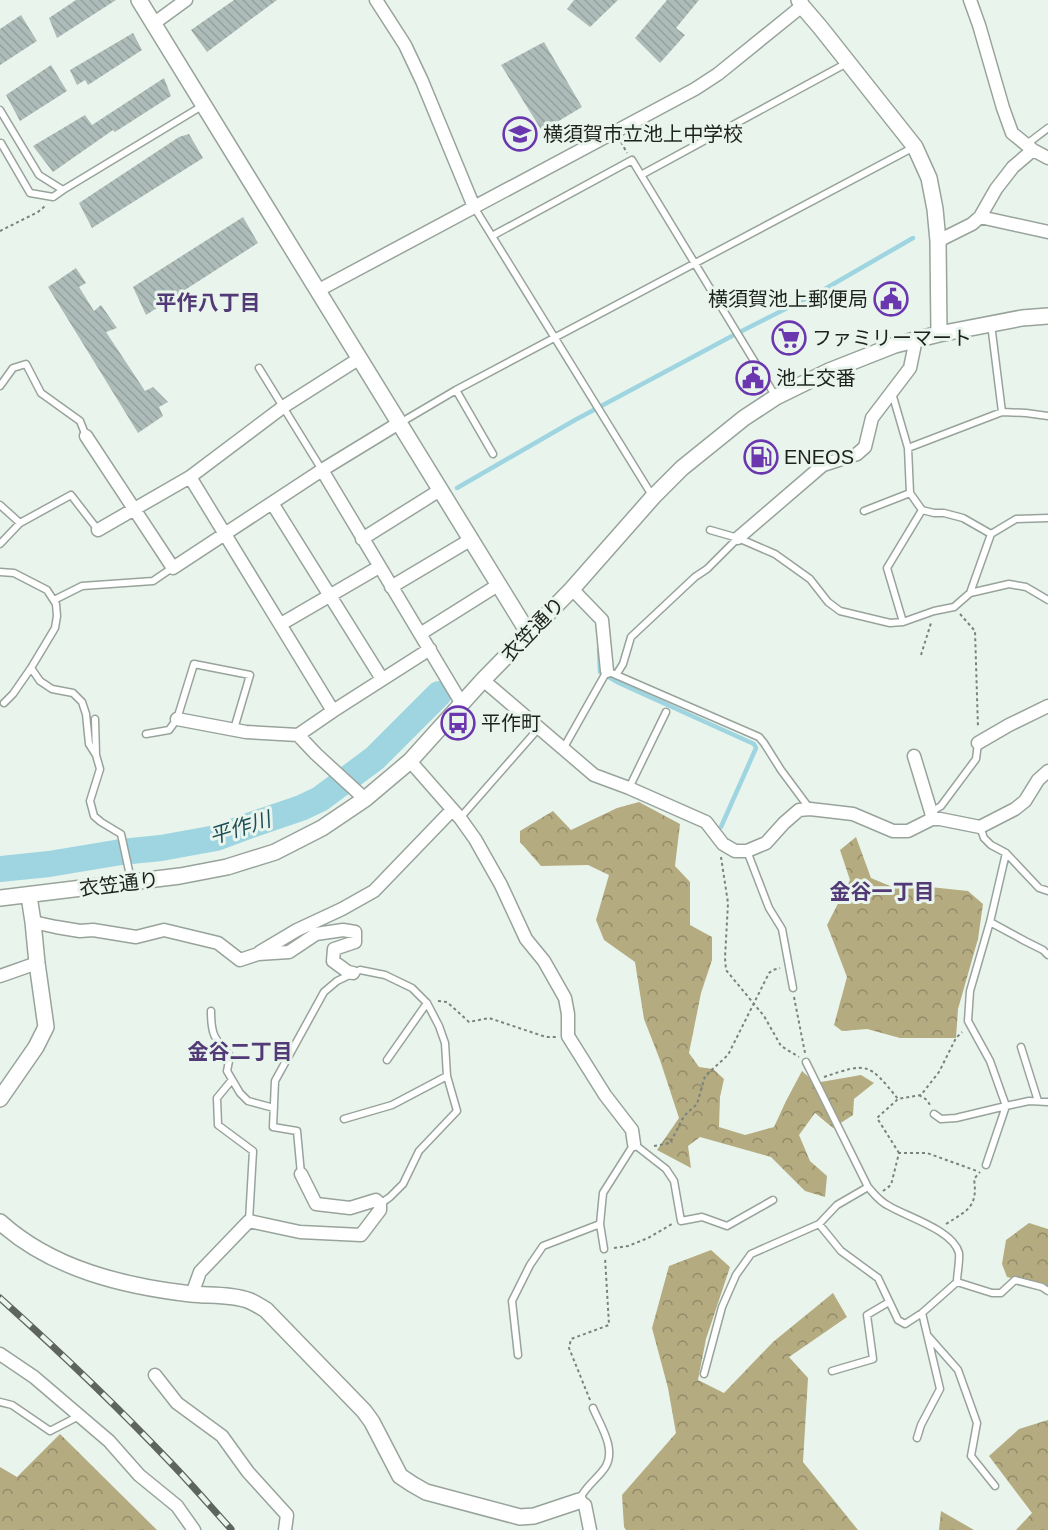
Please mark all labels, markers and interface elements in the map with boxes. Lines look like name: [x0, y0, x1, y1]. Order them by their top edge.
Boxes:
school or university icon: 横須賀市立池上中学校: [502, 116, 538, 152]
place label: 横須賀市立池上中学校: [543, 123, 743, 145]
public building icon: 横須賀池上郵便局: [873, 281, 909, 317]
place label: 横須賀池上郵便局: [708, 288, 868, 310]
district label: 平作八丁目: [156, 291, 261, 314]
supermarket icon: ファミリーマート: [771, 320, 807, 356]
place label: ファミリーマート: [812, 327, 972, 349]
public building icon: 池上交番: [735, 360, 771, 396]
place label: 池上交番: [776, 367, 856, 389]
fuel station icon: ENEOS: [743, 439, 779, 475]
place label: ENEOS: [784, 446, 854, 468]
street label: 衣笠通り: [497, 593, 569, 665]
bus stop icon: 平作町: [440, 705, 476, 741]
place label: 平作町: [481, 712, 541, 734]
water label: 平作川: [206, 807, 275, 848]
street label: 衣笠通り: [78, 868, 160, 900]
district label: 金谷一丁目: [830, 880, 935, 903]
district label: 金谷二丁目: [188, 1040, 293, 1063]

